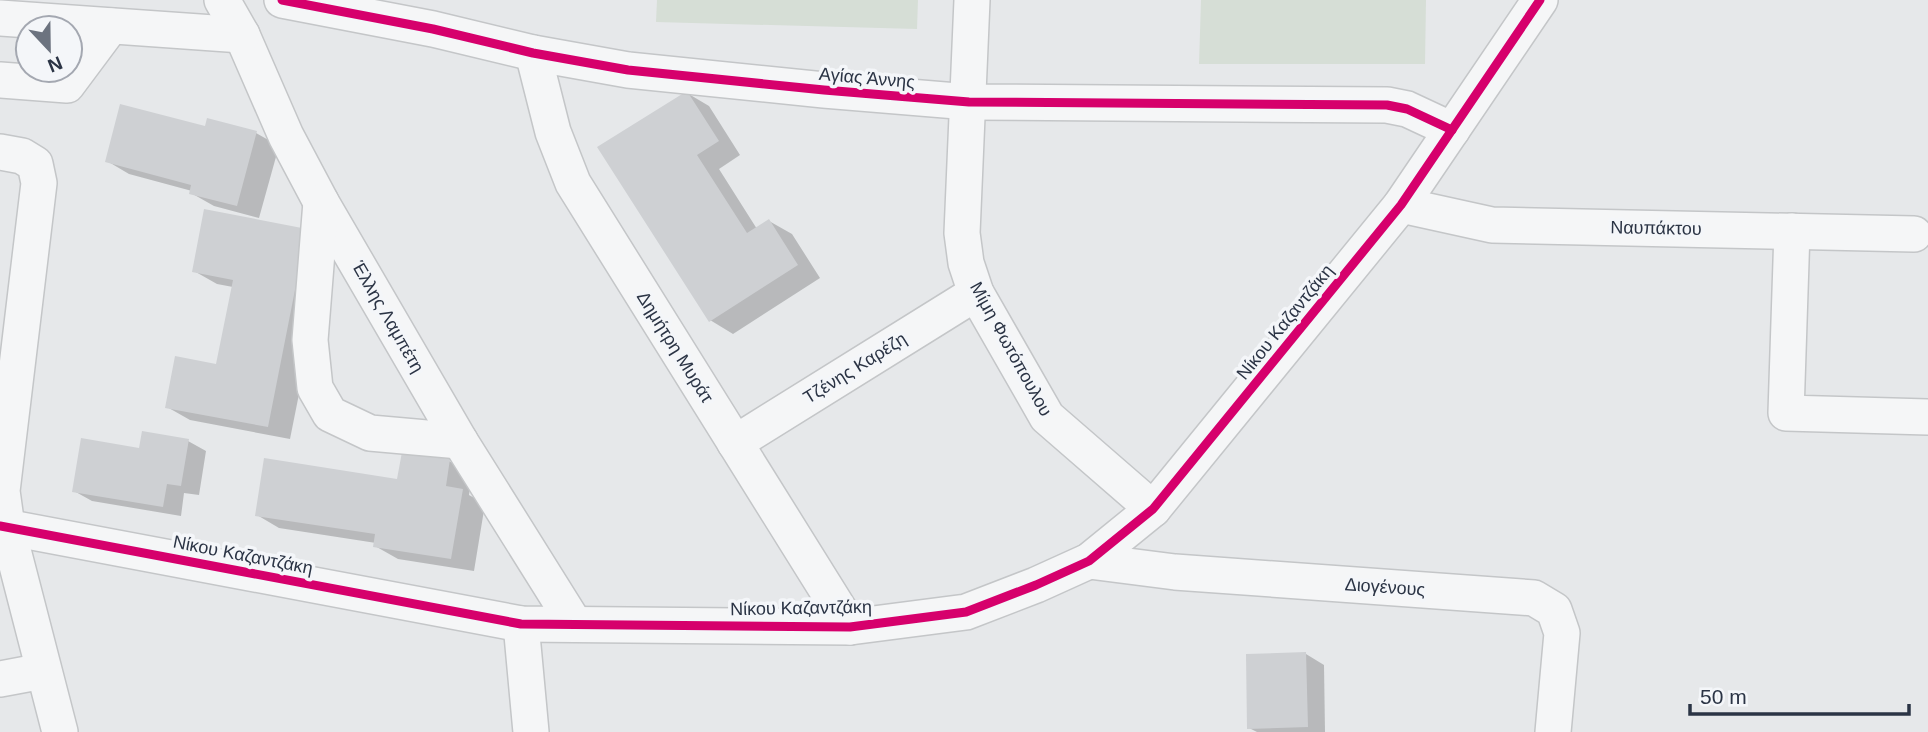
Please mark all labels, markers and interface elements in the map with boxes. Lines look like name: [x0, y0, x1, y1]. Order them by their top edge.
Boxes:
north arrow: [14, 14, 84, 84]
text: N: [45, 52, 65, 77]
street label: Αγίας Άννης: [818, 64, 916, 92]
street label: Ναυπάκτου: [1610, 217, 1702, 239]
street label: Έλλης Λαμπέτη: [348, 257, 428, 376]
street label: Νίκου Καζαντζάκη: [1233, 261, 1337, 383]
street label: Μίμη Φωτόπουλου: [966, 279, 1056, 419]
street label: Δημήτρη Μυράτ: [633, 288, 717, 406]
street label: Τζένης Καρέζη: [800, 328, 910, 408]
street label: Νίκου Καζαντζάκη: [171, 532, 315, 578]
street label: Διογένους: [1344, 574, 1426, 600]
street label: Νίκου Καζαντζάκη: [730, 597, 872, 619]
scale bar: [1690, 672, 1909, 716]
text: 50 m: [1700, 685, 1747, 708]

